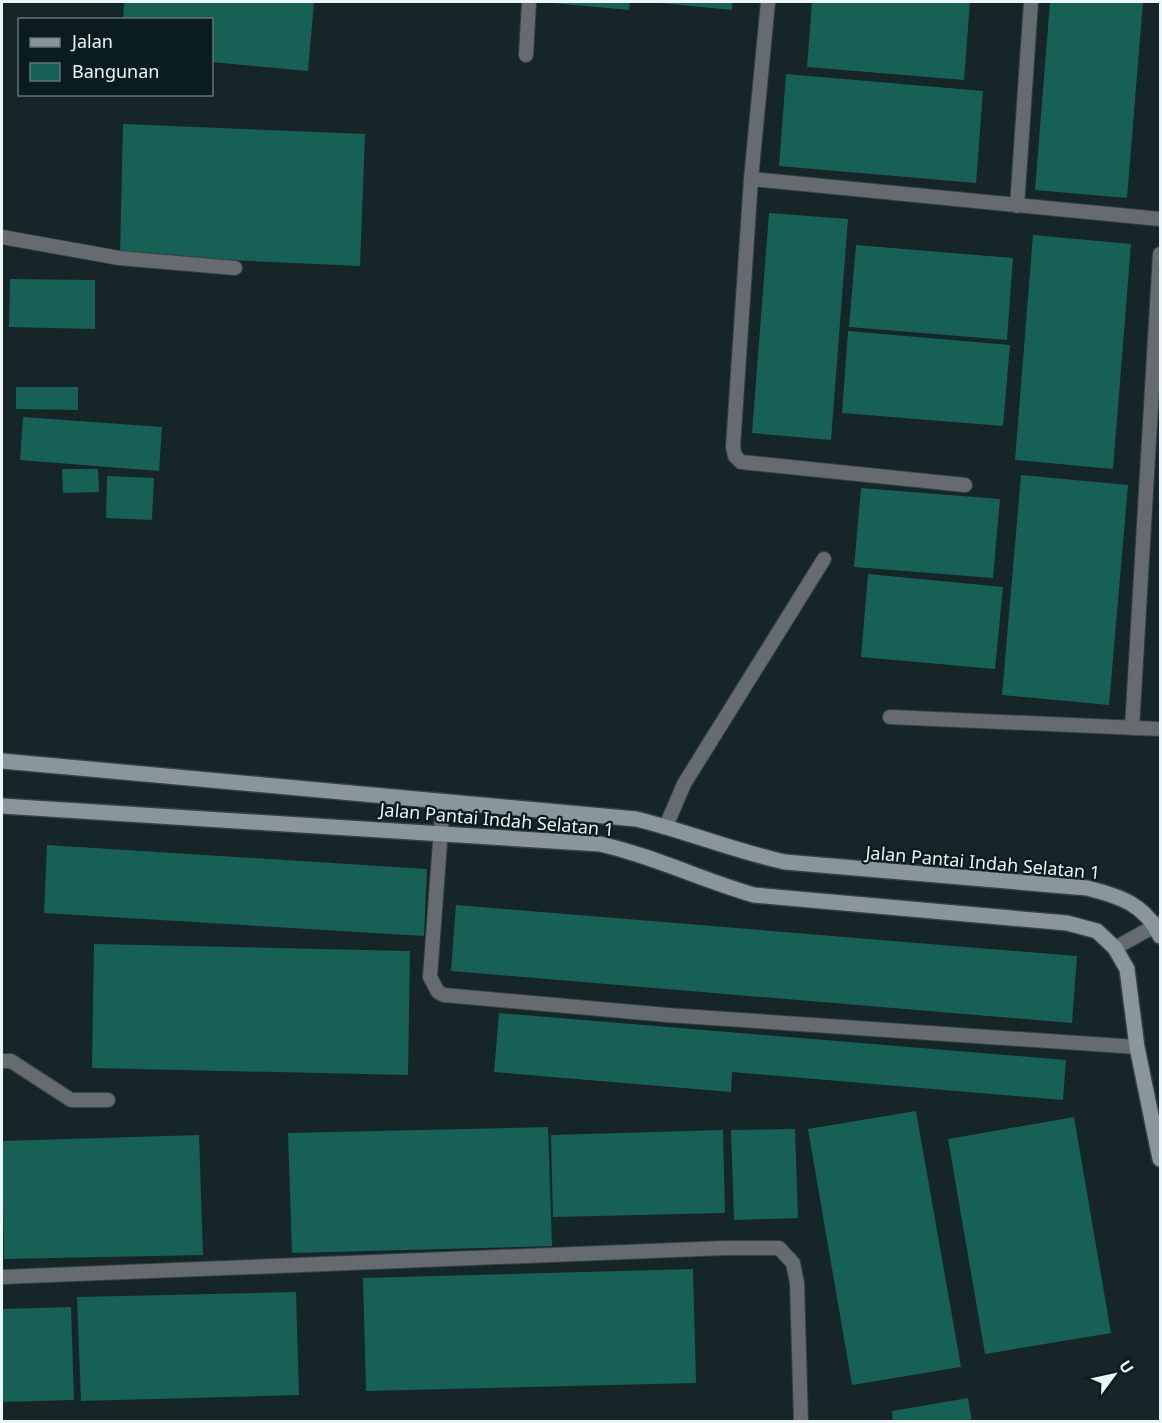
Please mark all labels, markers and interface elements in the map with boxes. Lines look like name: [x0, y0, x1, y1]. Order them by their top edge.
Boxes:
legend: [18, 18, 213, 96]
text: Jalan: [70, 29, 113, 53]
text: Bangunan: [72, 59, 159, 83]
street label: Jalan Pantai Indah Selatan 1: [377, 797, 615, 841]
street label: Jalan Pantai Indah Selatan 1: [863, 840, 1101, 884]
north arrow: [1084, 1345, 1144, 1405]
text: U: [1114, 1356, 1139, 1378]

